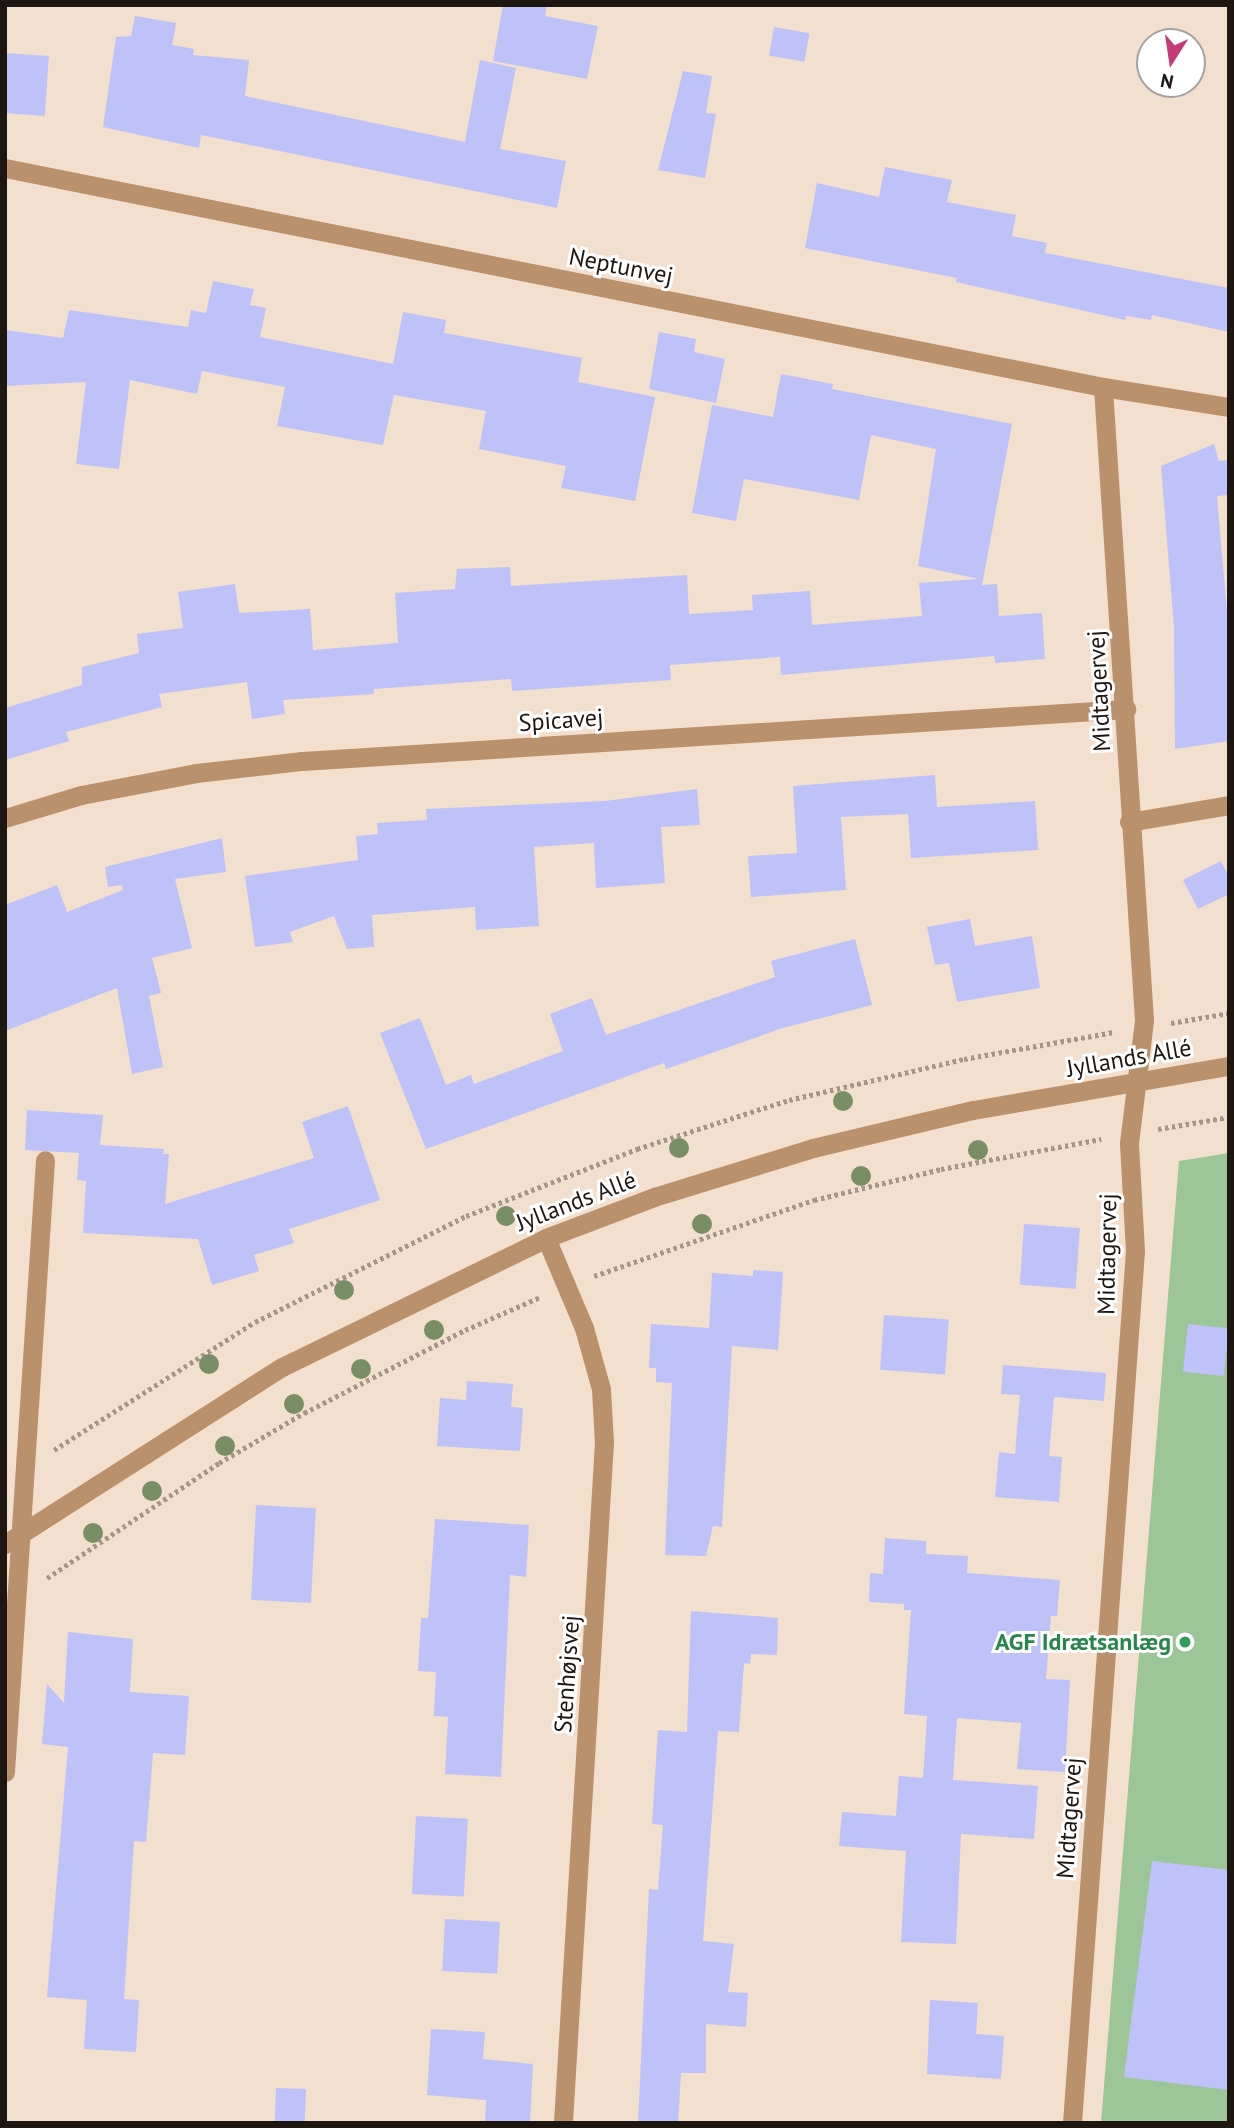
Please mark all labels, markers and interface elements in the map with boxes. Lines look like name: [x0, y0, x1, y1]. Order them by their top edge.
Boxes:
north arrow: [1136, 28, 1206, 98]
text: N: [1158, 69, 1176, 95]
street label: Neptunvej: [567, 242, 675, 290]
street label: Midtagervej: [1081, 630, 1117, 752]
street label: Spicavej: [518, 703, 604, 737]
street label: Jyllands Allé: [1064, 1033, 1194, 1083]
street label: Jyllands Allé: [512, 1165, 640, 1237]
street label: Midtagervej: [1092, 1193, 1122, 1315]
street label: Stenhøjsvej: [549, 1614, 585, 1734]
place label: AGF Idrætsanlæg: [995, 1628, 1171, 1656]
marker: AGF Idrætsanlæg: [1177, 1634, 1193, 1650]
street label: Midtagervej: [1050, 1756, 1088, 1880]

